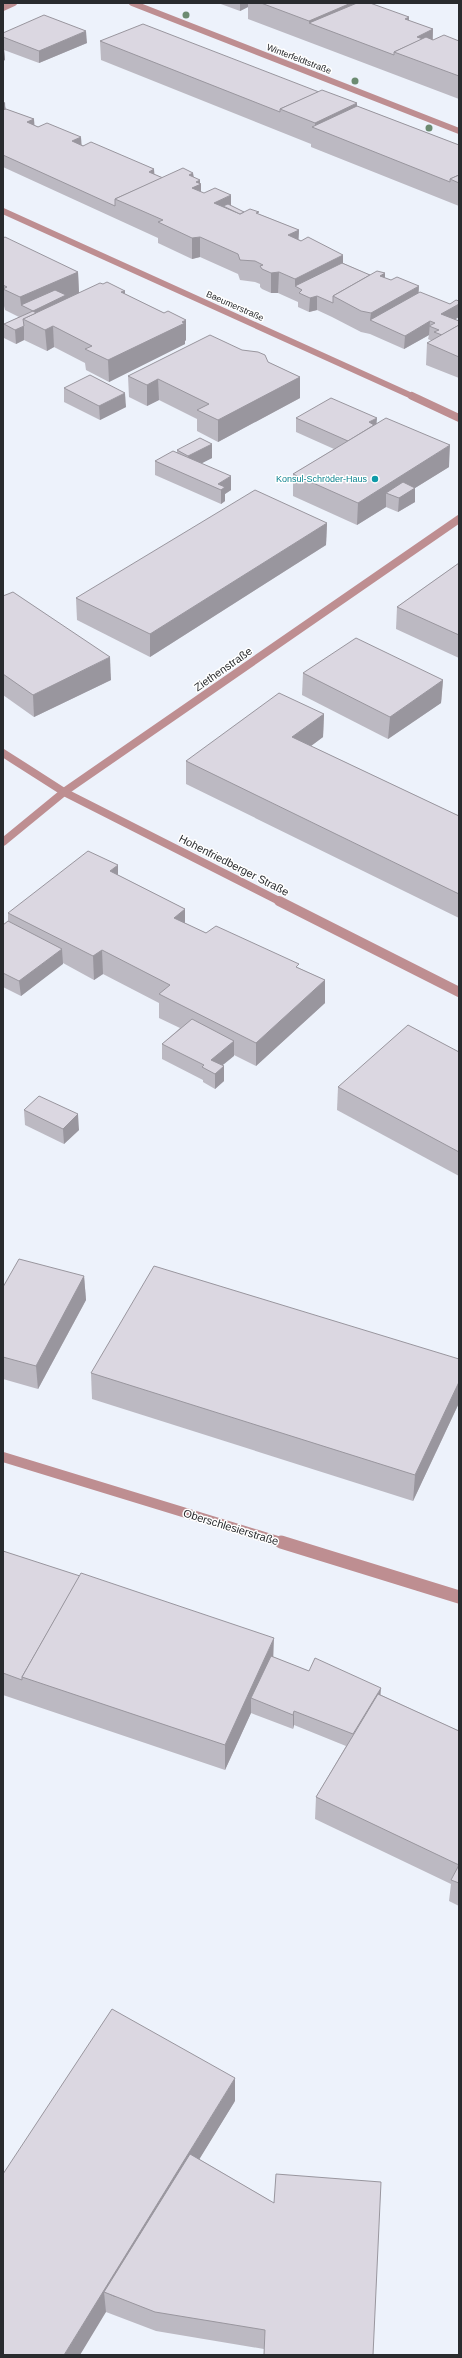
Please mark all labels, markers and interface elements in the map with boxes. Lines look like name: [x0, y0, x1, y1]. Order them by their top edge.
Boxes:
street label: Winterfeldtstraße: [265, 42, 333, 76]
street label: Baeumerstraße: [205, 289, 265, 323]
place label: Konsul-Schröder-Haus: [276, 474, 367, 484]
marker: Konsul-Schröder-Haus: [370, 474, 380, 484]
street label: Ziethenstraße: [192, 645, 254, 693]
street label: Hohenfriedberger Straße: [177, 832, 291, 898]
street label: Oberschlesierstraße: [182, 1507, 280, 1547]

